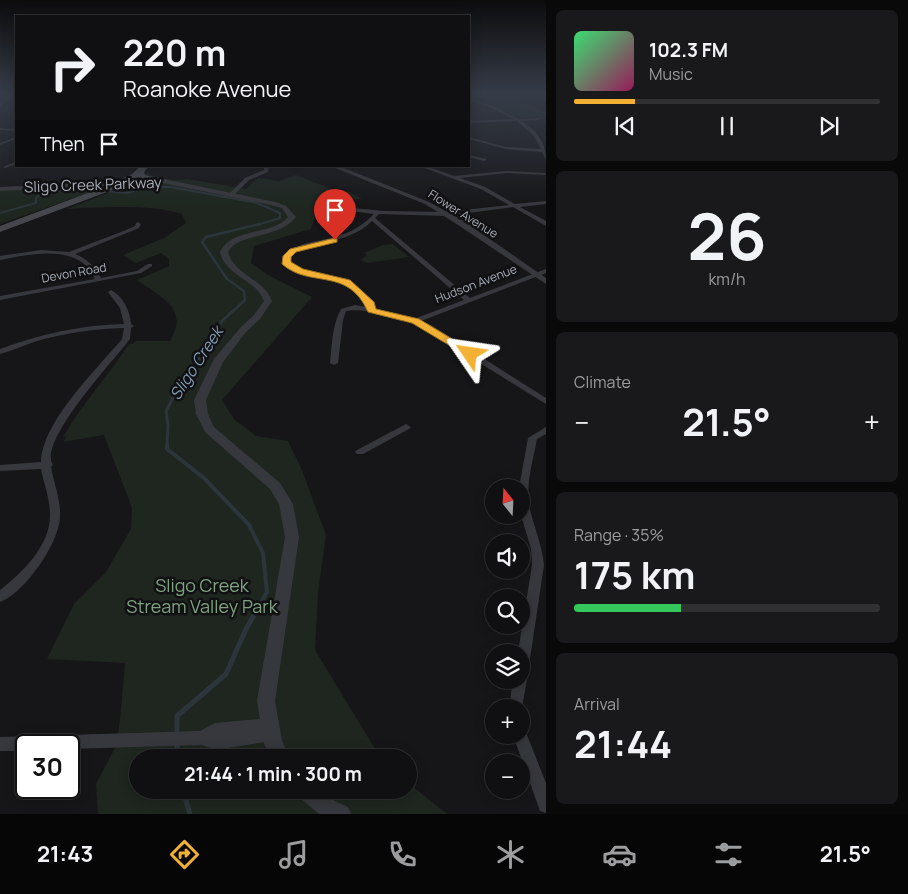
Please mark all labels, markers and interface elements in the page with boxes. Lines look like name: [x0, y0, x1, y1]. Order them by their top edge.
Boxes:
text: 220 m: [123, 29, 226, 77]
icon: right: [40, 35, 105, 100]
text: 102.3 FM: [649, 37, 728, 63]
text: Music: [649, 63, 693, 85]
text: Roanoke Avenue: [123, 74, 291, 104]
icon: previous: [611, 112, 639, 140]
icon: pause: [713, 112, 741, 140]
icon: next: [815, 112, 843, 140]
icon: arrive: [95, 130, 123, 158]
text: Then: [40, 131, 85, 157]
street label: Sligo Creek Parkway: [24, 172, 162, 197]
street label: Flower Avenue: [425, 185, 501, 242]
pin: [314, 189, 356, 240]
text: 26: [687, 191, 767, 280]
icon: arrive: [321, 196, 349, 224]
street label: Devon Road: [40, 258, 108, 287]
street label: Hudson Avenue: [432, 260, 519, 307]
text: km/h: [708, 268, 746, 290]
water label: Sligo Creek: [164, 320, 229, 404]
position arrow: [443, 327, 495, 379]
text: Climate: [574, 371, 631, 393]
text: 21.5°: [682, 395, 771, 447]
text: −: [574, 403, 589, 441]
text: +: [864, 403, 880, 441]
north arrow: [485, 479, 530, 524]
map controls: [485, 479, 530, 799]
text: Range · 35%: [574, 524, 664, 546]
button: sound: [485, 534, 530, 579]
text: 175 km: [574, 548, 695, 600]
park label: Sligo Creek Stream Valley Park: [126, 573, 279, 618]
button: search: [485, 589, 530, 634]
button: layers: [485, 644, 530, 689]
text: Arrival: [574, 693, 620, 715]
button: +: [485, 699, 530, 744]
text: 21:44: [574, 717, 672, 769]
speed limit sign: 30: [15, 734, 80, 799]
button: −: [485, 754, 530, 799]
text: 21:44 · 1 min · 300 m: [184, 761, 362, 787]
icon: directions: [167, 837, 202, 872]
icon: music: [276, 837, 311, 872]
icon: phone: [385, 837, 420, 872]
icon: climate: [493, 837, 528, 872]
icon: car: [602, 837, 637, 872]
icon: filters: [711, 837, 746, 872]
text: 21:43: [37, 839, 93, 869]
text: 21.5°: [820, 839, 871, 869]

